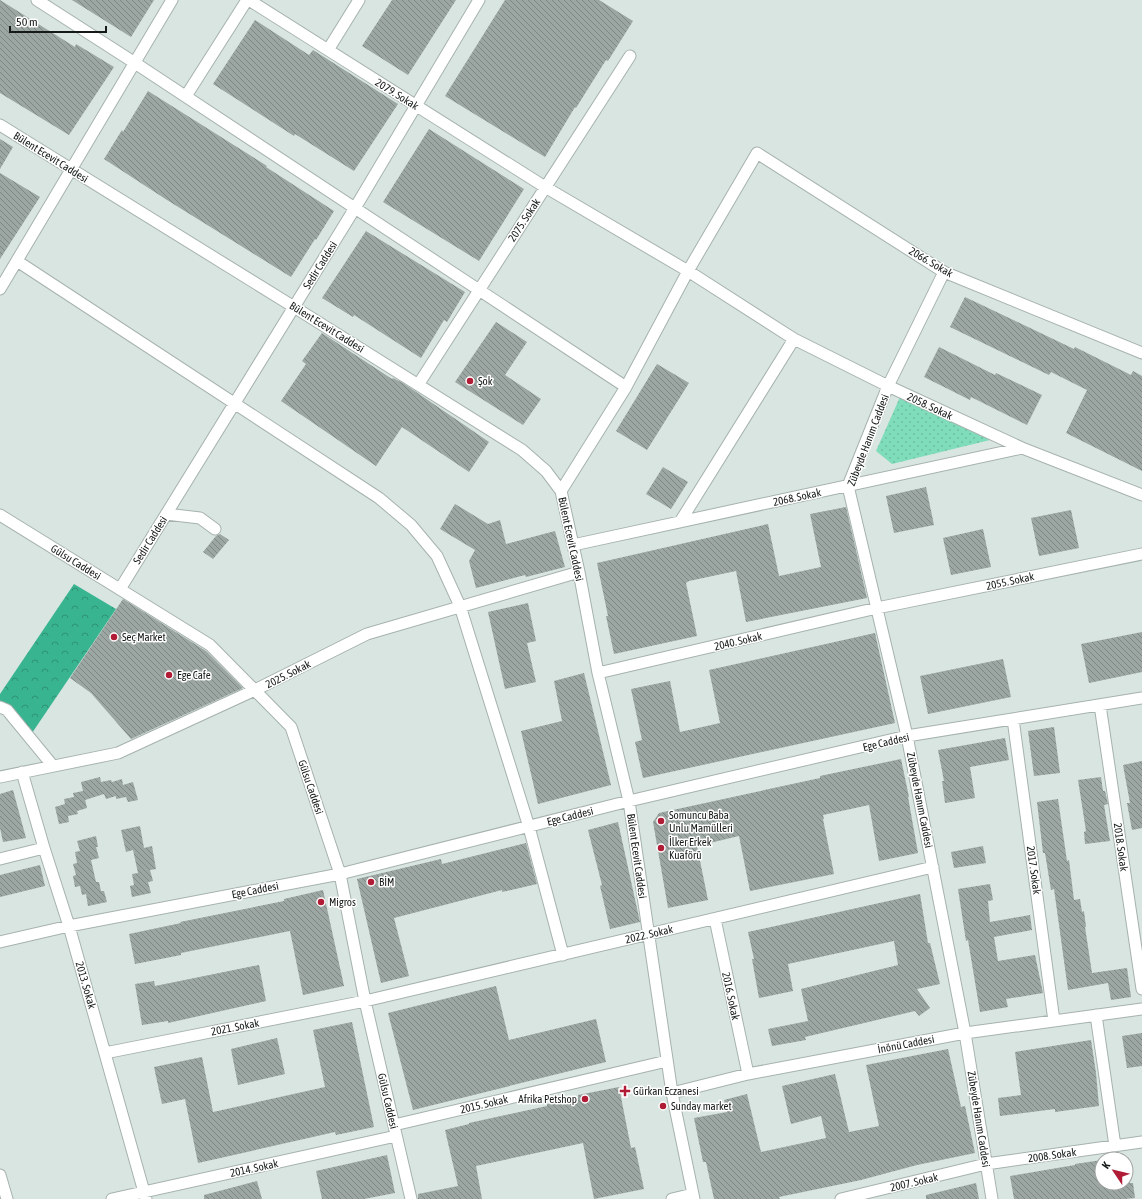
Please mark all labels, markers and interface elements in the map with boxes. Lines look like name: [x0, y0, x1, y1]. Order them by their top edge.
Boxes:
scale bar: [10, 8, 106, 34]
text: 50 m: [16, 15, 38, 29]
street label: 2079. Sokak: [373, 76, 421, 112]
street label: Bülent Ecevit Caddesi: [12, 129, 90, 185]
street label: 2075. Sokak: [506, 196, 542, 244]
street label: Sedir Caddesi: [301, 239, 339, 291]
street label: 2066. Sokak: [907, 245, 955, 279]
street label: Bülent Ecevit Caddesi: [288, 299, 366, 355]
place label: Şok: [478, 375, 493, 387]
marker: Şok: [465, 376, 475, 386]
street label: 2058. Sokak: [905, 390, 955, 422]
street label: Zübeyde Hanım Caddesi: [845, 392, 891, 488]
street label: 2068. Sokak: [772, 486, 822, 508]
street label: Bülent Ecevit Caddesi: [556, 496, 586, 582]
street label: Sedir Caddesi: [131, 514, 169, 566]
street label: Gülsu Caddesi: [49, 542, 103, 582]
street label: 2055. Sokak: [985, 570, 1035, 592]
street label: 2040. Sokak: [713, 630, 763, 652]
place label: Seç Market: [122, 631, 166, 643]
marker: Seç Market: [109, 632, 119, 642]
street label: 2025. Sokak: [264, 658, 313, 690]
place label: Ege Cafe: [177, 669, 211, 681]
marker: Ege Cafe: [164, 670, 174, 680]
street label: Ege Caddesi: [861, 731, 911, 753]
street label: Zübeyde Hanım Caddesi: [905, 751, 935, 849]
street label: Gülsu Caddesi: [296, 758, 326, 816]
street label: Ege Caddesi: [545, 804, 595, 828]
place label: Somuncu Baba Unlu Mamülleri: [669, 809, 733, 834]
street label: Bülent Ecevit Caddesi: [625, 813, 649, 899]
marker: Somuncu Baba Unlu Mamülleri: [656, 816, 666, 826]
street label: 2018. Sokak: [1112, 822, 1130, 872]
place label: İlker Erkek Kuaförü: [669, 836, 712, 861]
marker: İlker Erkek Kuaförü: [656, 843, 666, 853]
street label: 2017. Sokak: [1025, 845, 1043, 895]
place label: BİM: [379, 876, 394, 888]
marker: BİM: [366, 877, 376, 887]
street label: Ege Caddesi: [230, 880, 280, 900]
place label: Migros: [329, 896, 356, 908]
marker: Migros: [316, 897, 326, 907]
street label: 2022. Sokak: [624, 923, 674, 945]
street label: 2013. Sokak: [74, 960, 99, 1010]
street label: 2016. Sokak: [720, 971, 742, 1021]
street label: 2021. Sokak: [210, 1016, 260, 1038]
street label: İnönü Caddesi: [877, 1033, 935, 1055]
street label: Zübeyde Hanım Caddesi: [965, 1070, 993, 1168]
street label: Gülsu Caddesi: [376, 1072, 400, 1130]
place label: Gürkan Eczanesi: [633, 1085, 699, 1097]
marker: Gürkan Eczanesi: [620, 1086, 630, 1096]
street label: 2015. Sokak: [459, 1093, 509, 1115]
place label: Afrika Petshop: [518, 1093, 577, 1105]
marker: Afrika Petshop: [580, 1094, 590, 1104]
place label: Sunday market: [671, 1100, 732, 1112]
marker: Sunday market: [658, 1101, 668, 1111]
street label: 2008. Sokak: [1027, 1146, 1077, 1164]
north arrow: [1094, 1151, 1134, 1191]
street label: 2014. Sokak: [229, 1157, 279, 1179]
text: K: [1099, 1159, 1113, 1171]
street label: 2007. Sokak: [889, 1171, 939, 1193]

